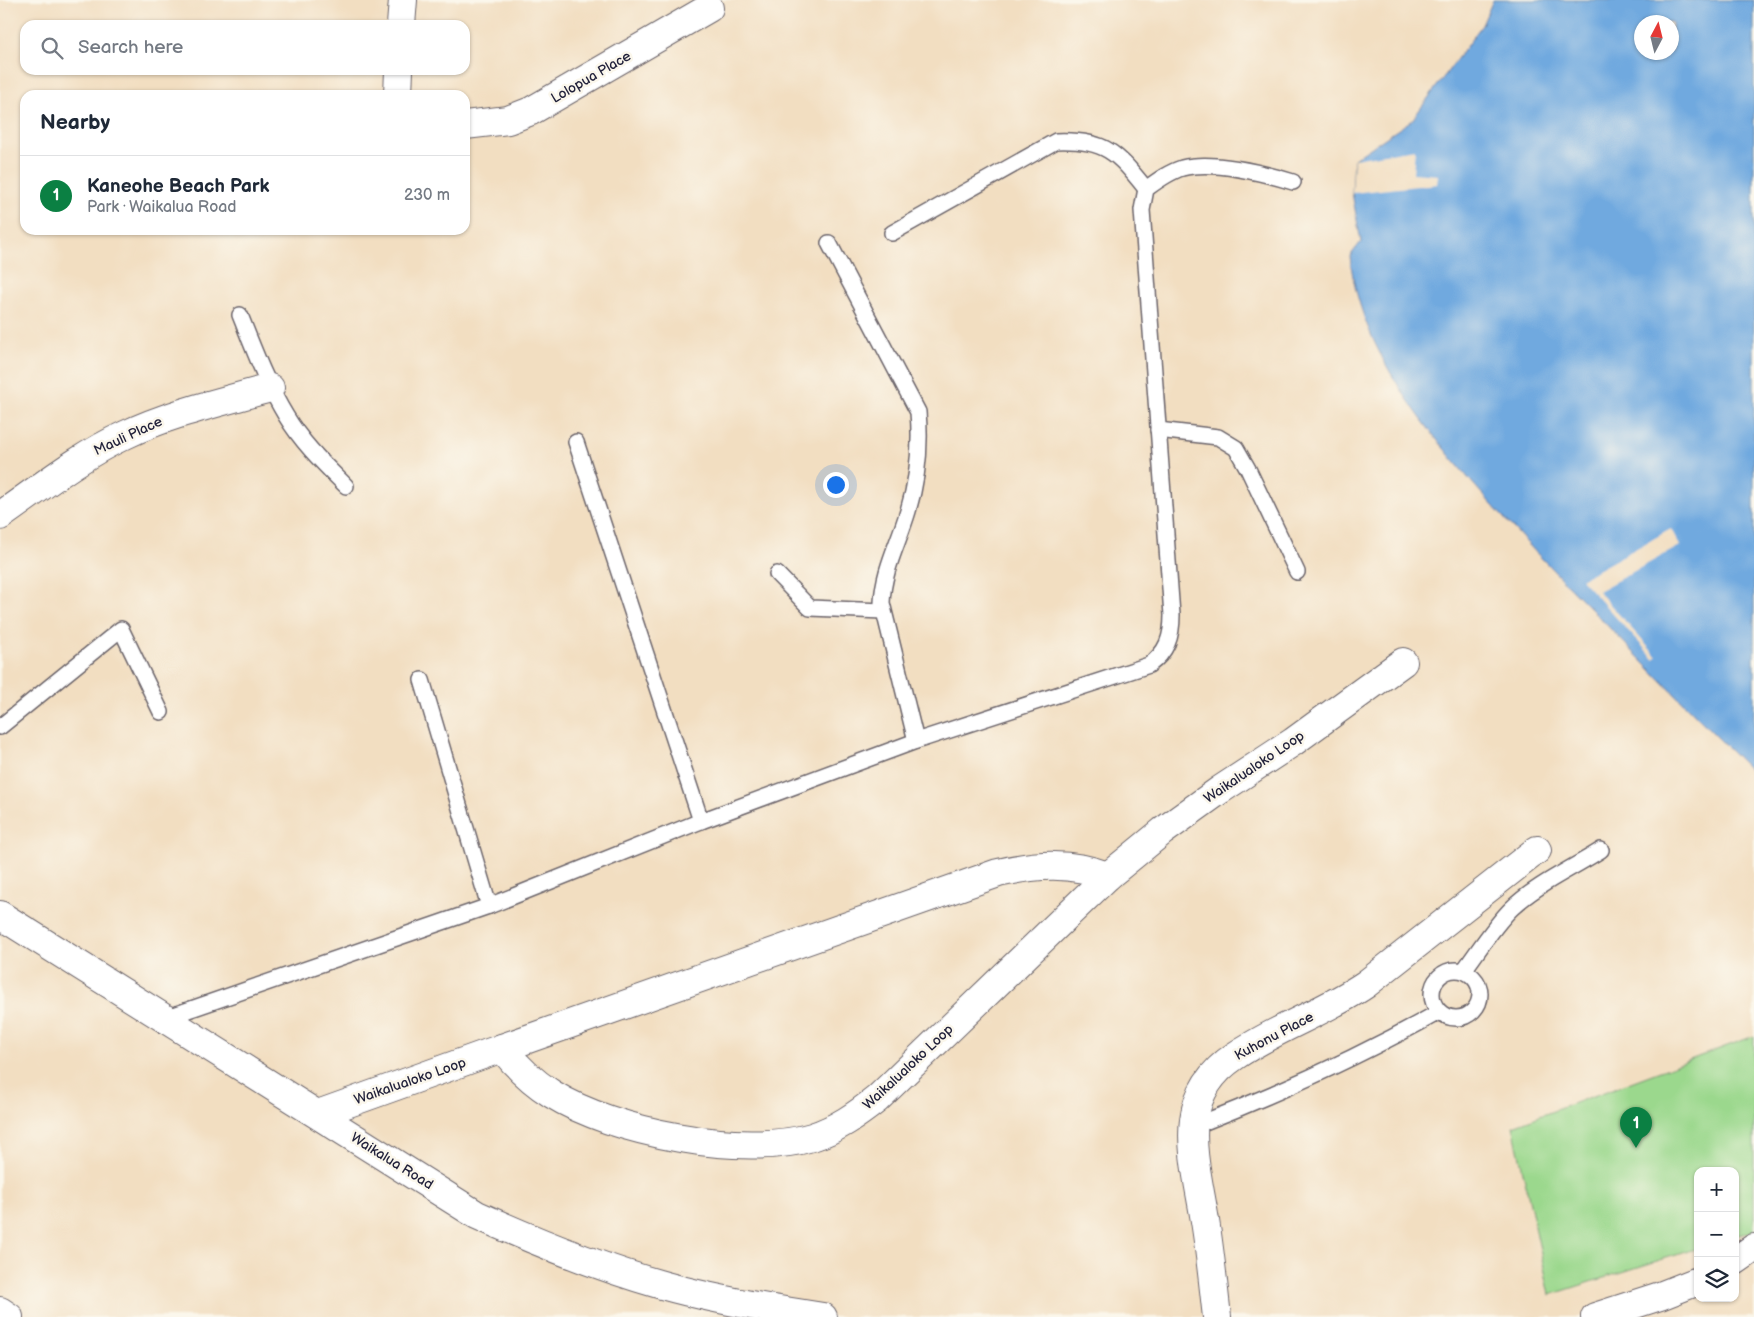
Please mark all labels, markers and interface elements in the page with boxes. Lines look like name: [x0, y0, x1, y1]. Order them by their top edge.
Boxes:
north arrow: [1634, 15, 1679, 60]
search box: [20, 20, 470, 75]
icon: search: [38, 34, 66, 62]
text: Search here: [78, 36, 183, 59]
street label: Lolopua Place: [548, 47, 634, 107]
text: Nearby: [40, 110, 110, 135]
text: Kaneohe Beach Park: [87, 175, 269, 198]
text: 1: [53, 186, 59, 205]
text: 230 m: [404, 186, 450, 205]
text: Park · Waikalua Road: [87, 198, 237, 217]
street label: Mauli Place: [91, 413, 165, 459]
your location: [823, 472, 849, 498]
street label: Waikalualoko Loop: [1201, 727, 1307, 807]
street label: Kuhonu Place: [1232, 1008, 1316, 1064]
street label: Waikalualoko Loop: [859, 1021, 957, 1113]
street label: Waikalualoko Loop: [352, 1054, 468, 1108]
pin: 1: [1620, 1107, 1652, 1148]
street label: Waikalua Road: [348, 1129, 436, 1193]
map controls: [1694, 1167, 1739, 1302]
button: +: [1694, 1167, 1739, 1212]
button: −: [1694, 1212, 1739, 1257]
button: layers: [1694, 1257, 1739, 1302]

